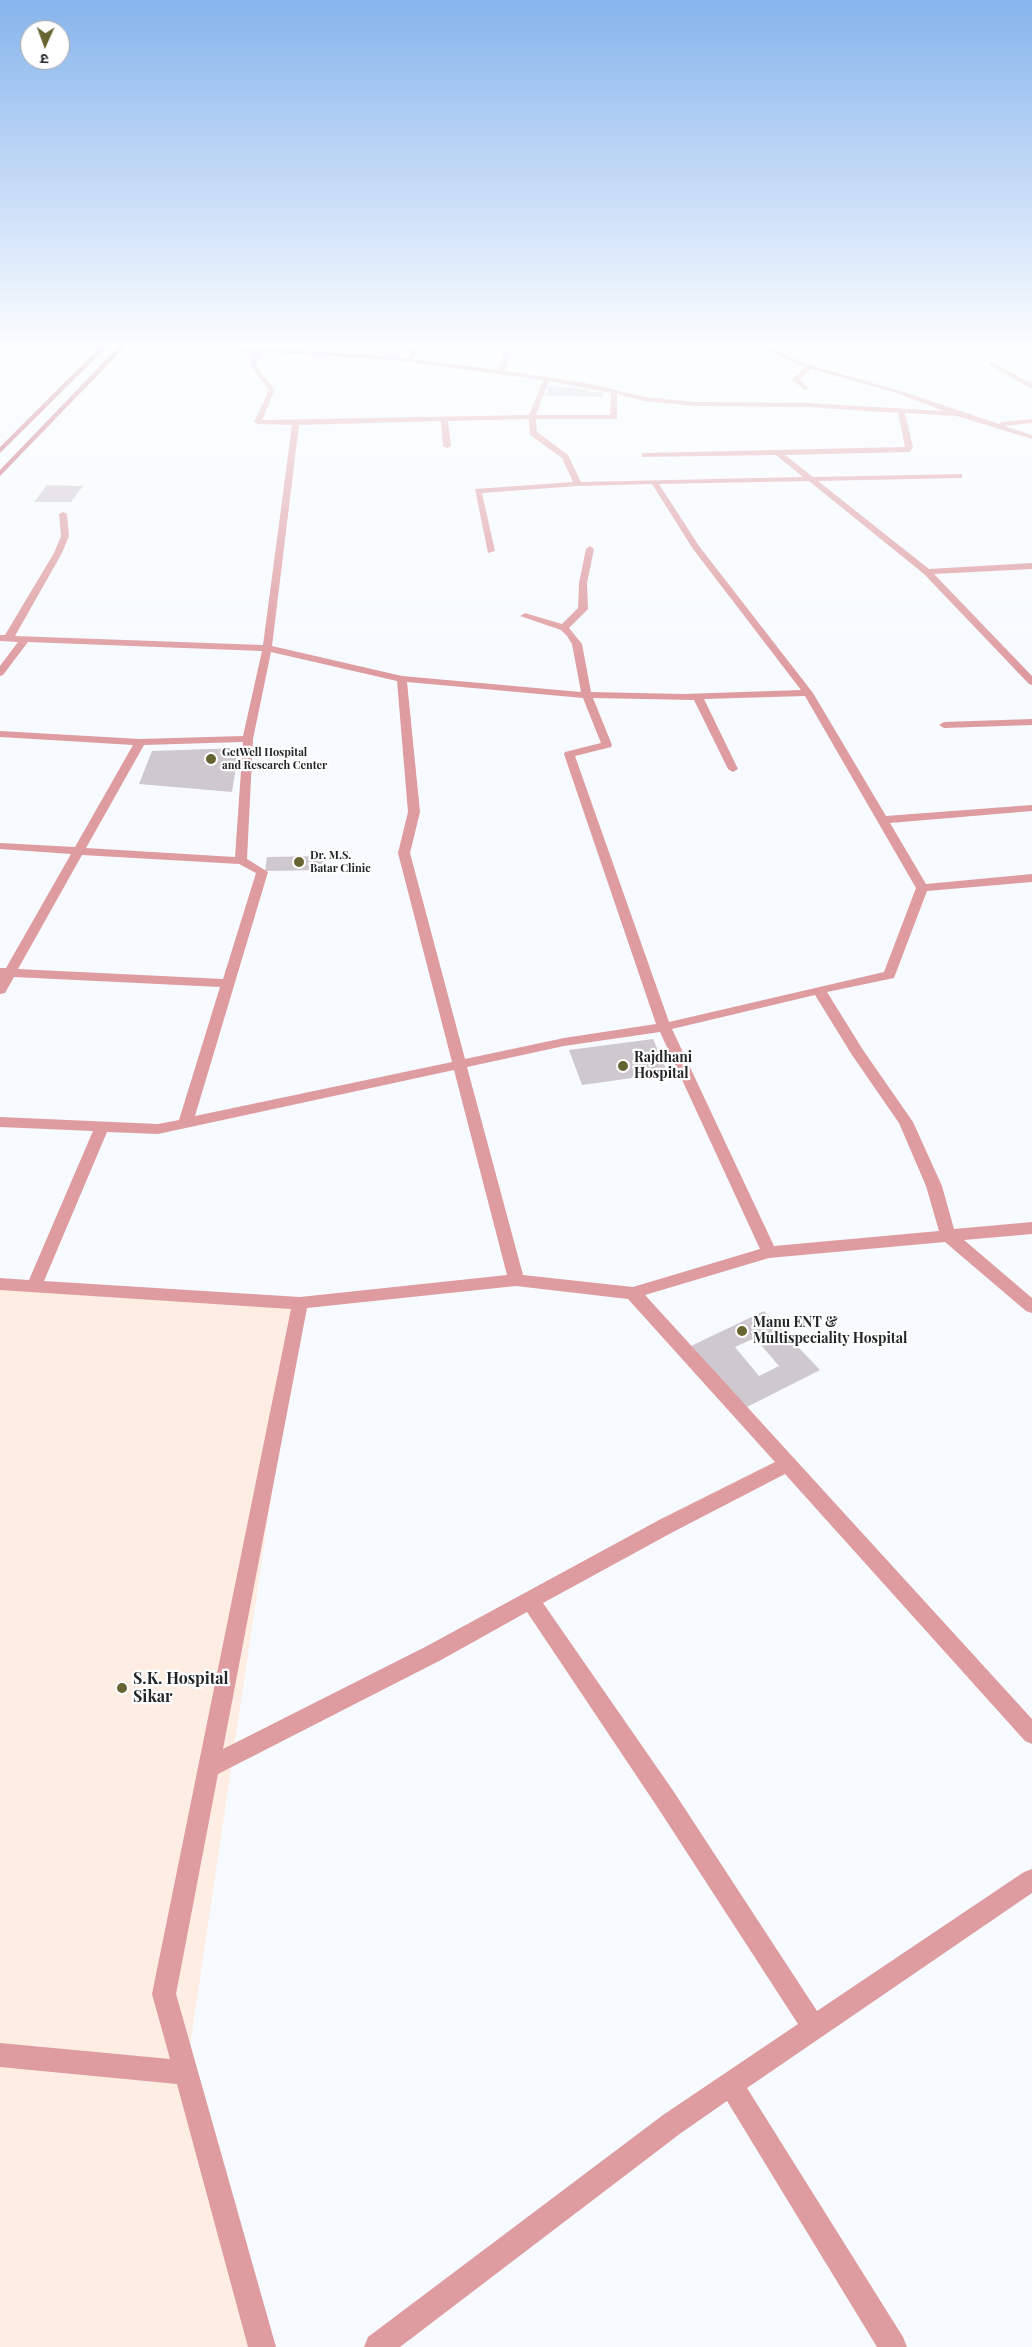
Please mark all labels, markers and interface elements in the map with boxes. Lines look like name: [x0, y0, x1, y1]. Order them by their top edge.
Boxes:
north arrow: [20, 20, 70, 70]
text: उ: [40, 50, 49, 69]
place label: GetWell Hospital and Research Center: [222, 746, 327, 772]
marker: GetWell Hospital and Research Center: [204, 752, 218, 766]
place label: Dr. M.S. Batar Clinic: [310, 849, 371, 875]
marker: Dr. M.S. Batar Clinic: [292, 855, 306, 869]
place label: Rajdhani Hospital: [634, 1050, 692, 1082]
marker: Rajdhani Hospital: [616, 1059, 630, 1073]
place label: Manu ENT & Multispeciality Hospital: [753, 1315, 907, 1348]
marker: Manu ENT & Multispeciality Hospital: [735, 1324, 749, 1338]
place label: S.K. Hospital Sikar: [133, 1669, 229, 1707]
marker: S.K. Hospital Sikar: [115, 1681, 129, 1695]

